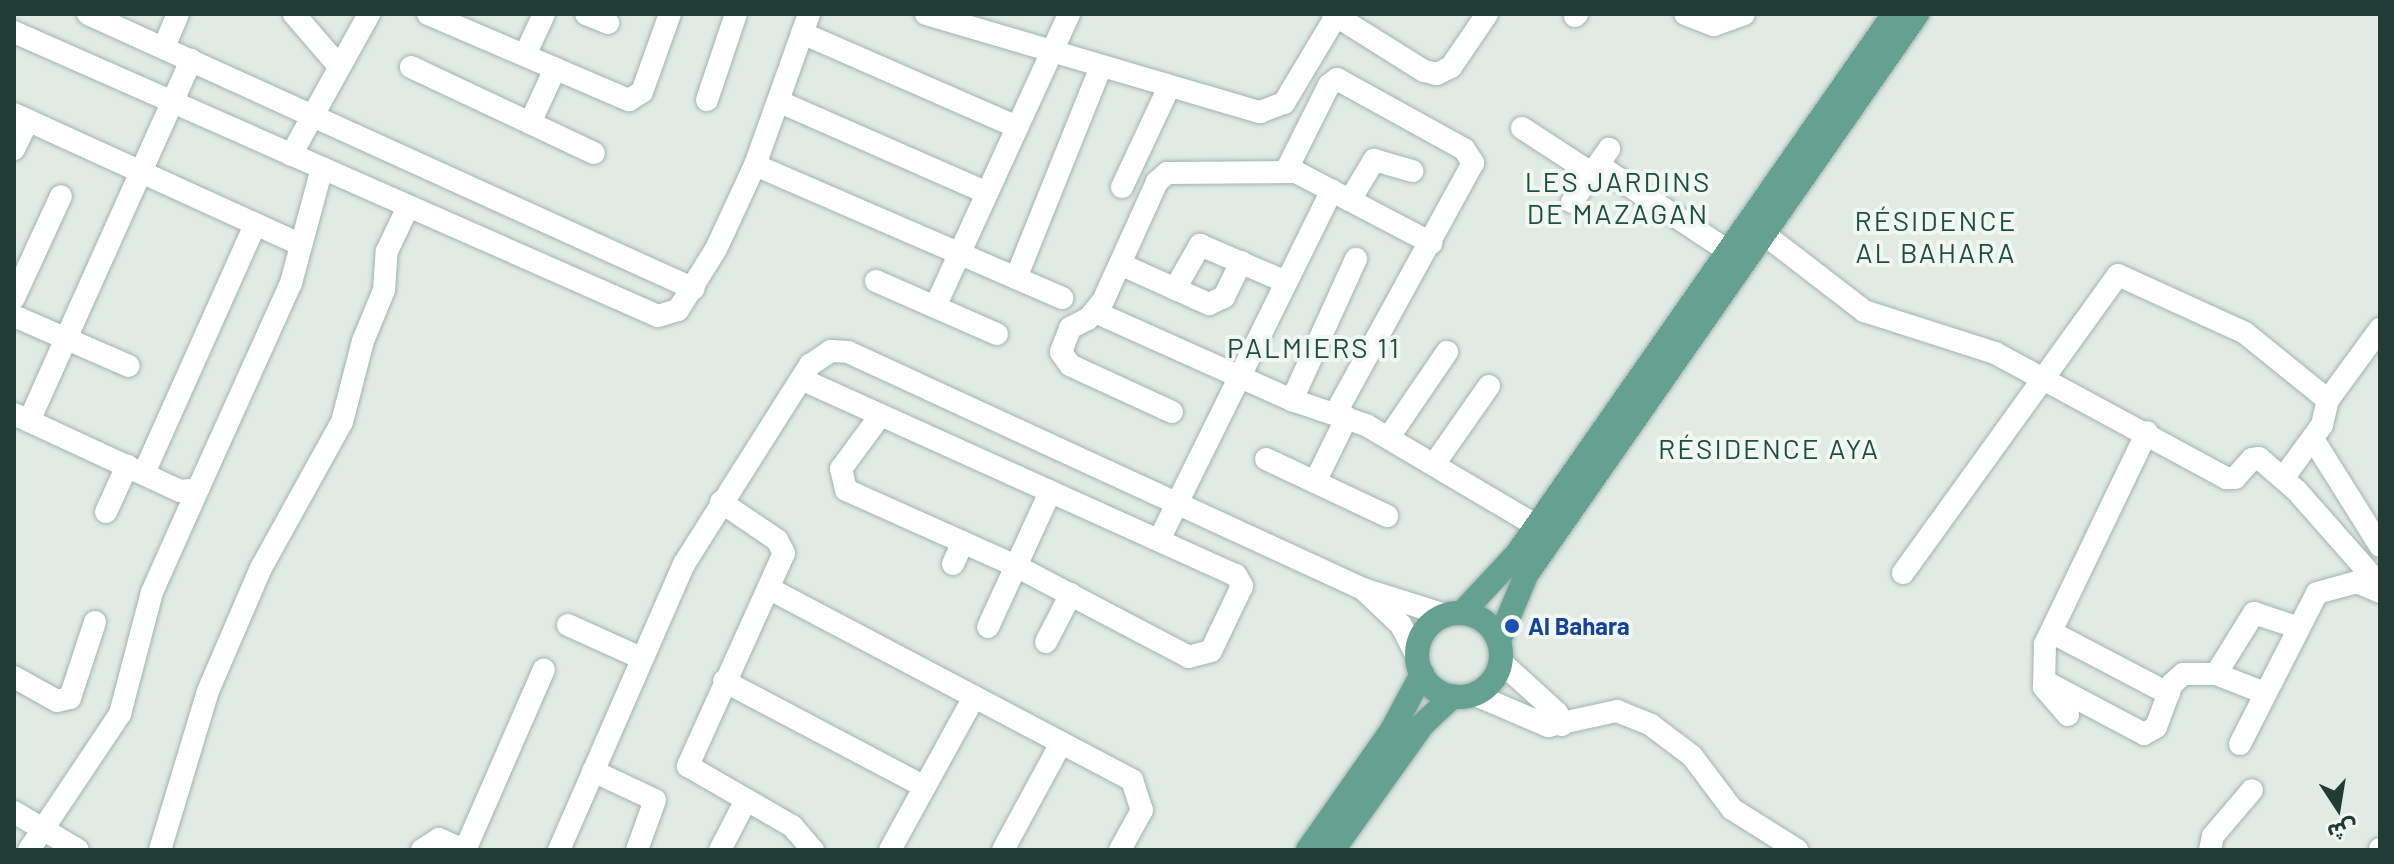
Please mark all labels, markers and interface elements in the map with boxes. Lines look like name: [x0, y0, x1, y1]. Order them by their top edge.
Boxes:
district label: LES JARDINS DE MAZAGAN: [1525, 164, 1711, 230]
district label: RÉSIDENCE AL BAHARA: [1855, 203, 2017, 269]
district label: PALMIERS 11: [1227, 330, 1401, 364]
district label: RÉSIDENCE AYA: [1658, 431, 1880, 465]
place label: Al Bahara: [1528, 612, 1630, 640]
marker: Al Bahara: [1503, 617, 1521, 635]
north arrow: [2298, 768, 2378, 848]
text: ش: [2326, 816, 2360, 847]

